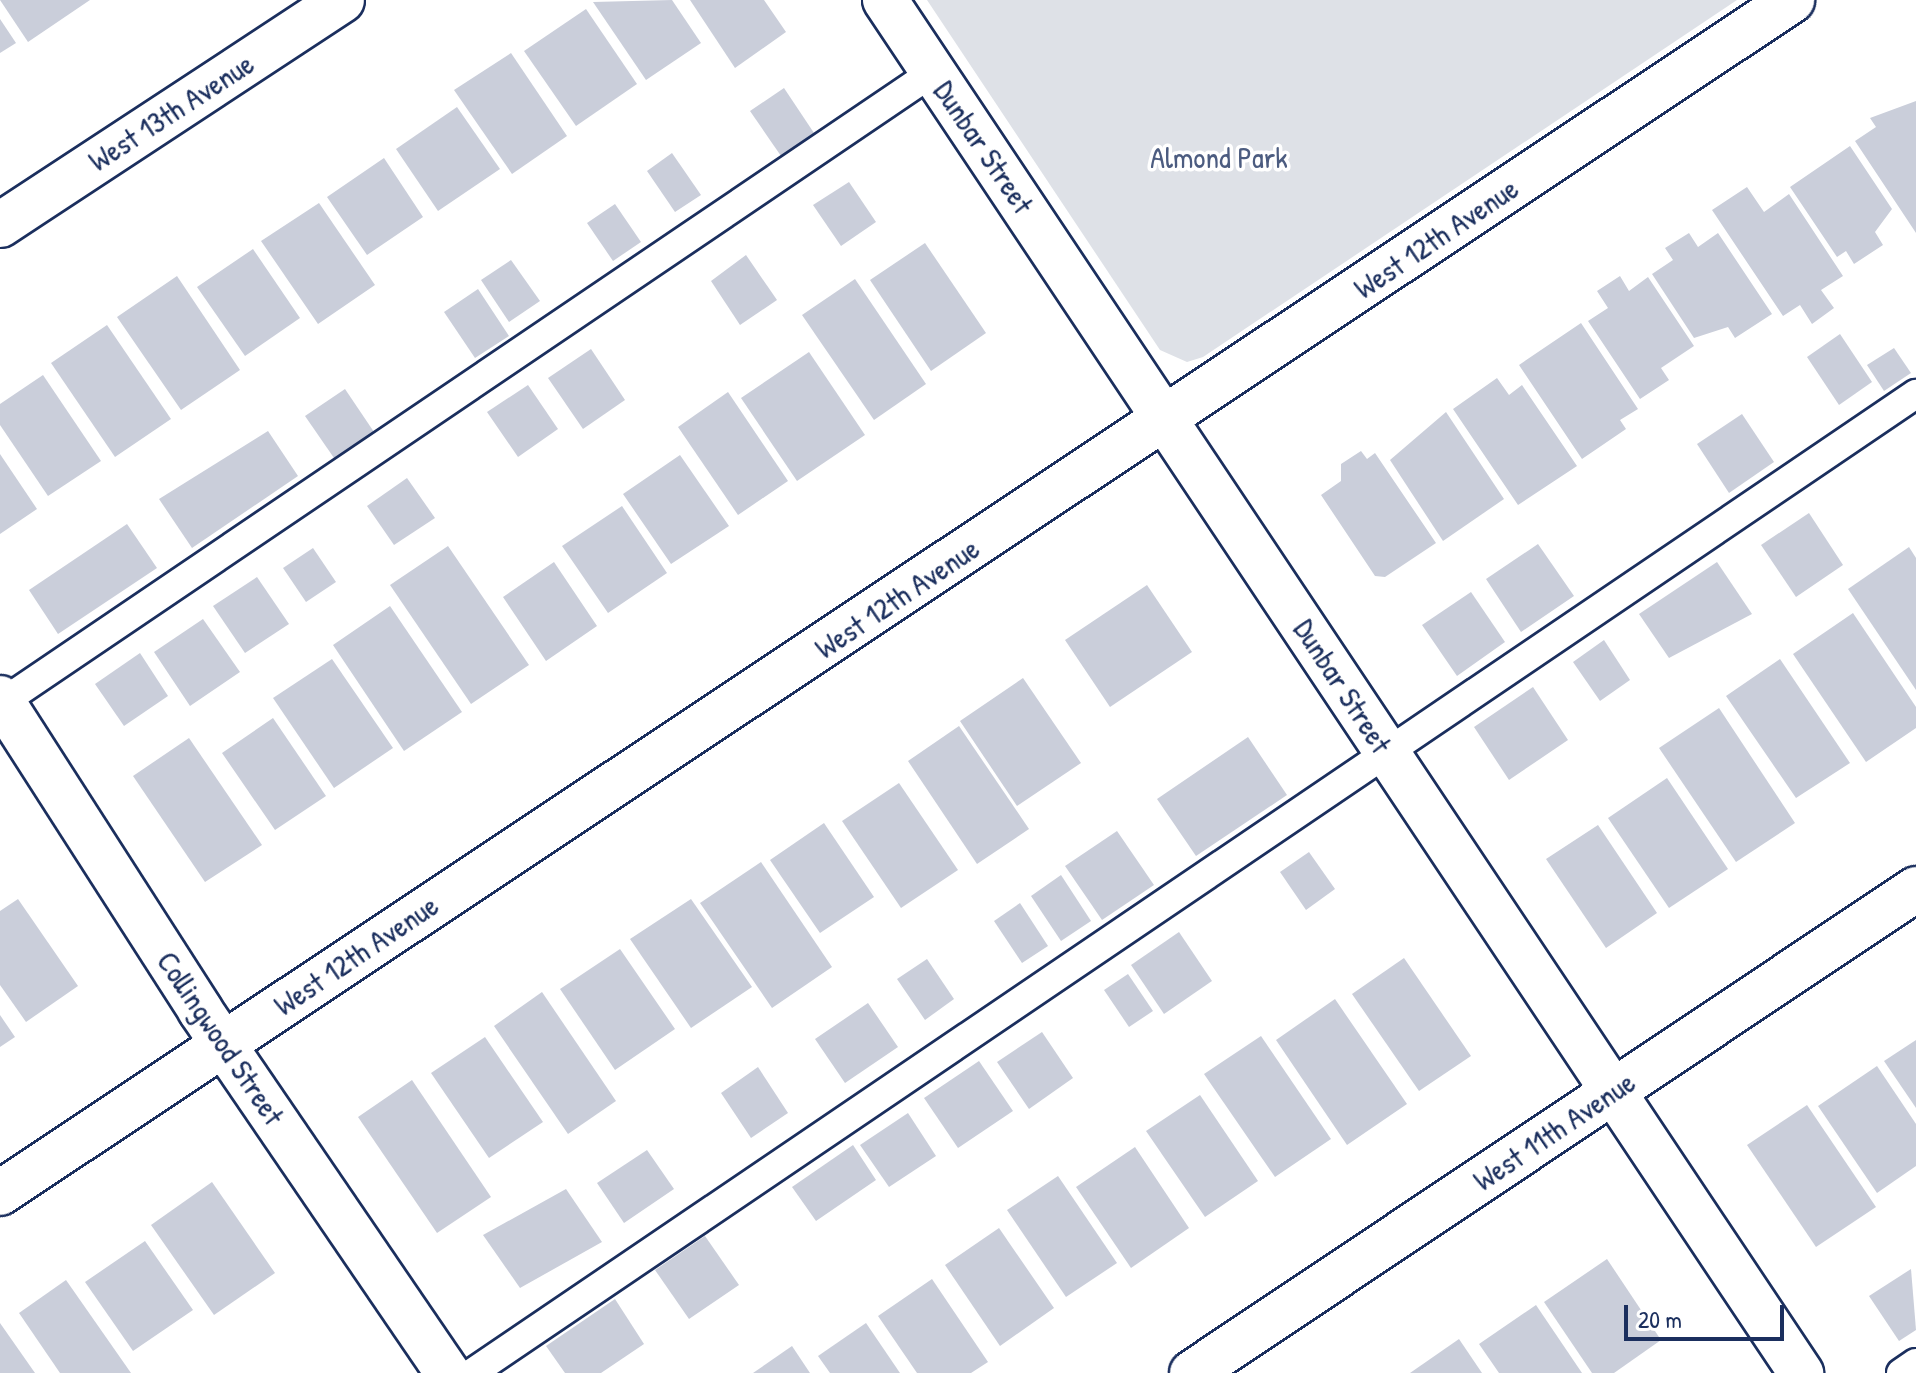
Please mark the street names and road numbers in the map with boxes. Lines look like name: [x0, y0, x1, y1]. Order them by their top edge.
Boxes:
street label: West 13th Avenue: [82, 45, 260, 179]
street label: Dunbar Street: [927, 74, 1041, 220]
street label: West 12th Avenue: [1347, 170, 1525, 306]
street label: West 12th Avenue: [808, 530, 986, 666]
street label: Dunbar Street: [1286, 612, 1400, 760]
street label: West 12th Avenue: [267, 887, 445, 1023]
street label: Collingwood Street: [150, 944, 292, 1132]
street label: West 11th Avenue: [1466, 1064, 1642, 1198]

